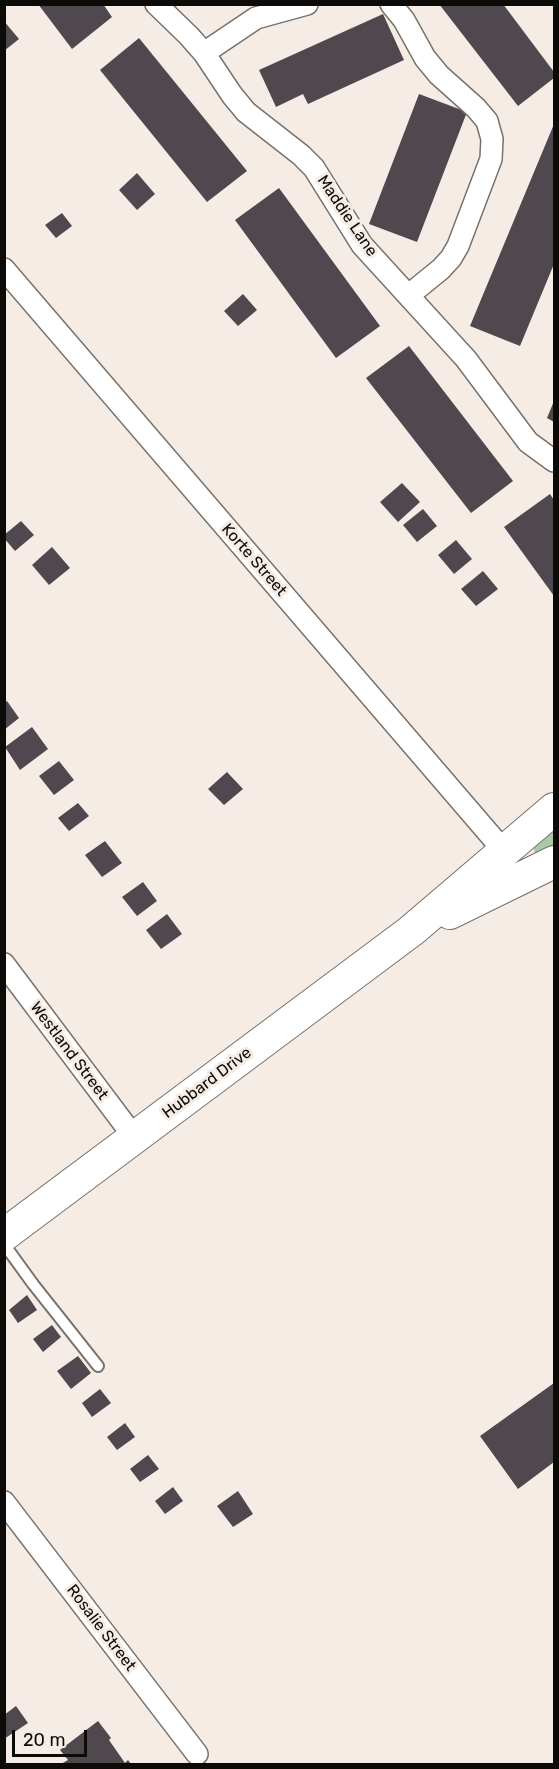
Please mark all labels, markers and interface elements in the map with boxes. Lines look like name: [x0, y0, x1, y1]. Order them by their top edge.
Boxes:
street label: Maddie Lane: [313, 172, 381, 260]
street label: Korte Street: [217, 520, 291, 600]
street label: Westland Street: [26, 998, 112, 1104]
street label: Hubbard Drive: [159, 1043, 255, 1123]
street label: Rosalie Street: [62, 1581, 140, 1675]
scale bar: [15, 1718, 90, 1756]
text: 20 m: [23, 1729, 65, 1751]

